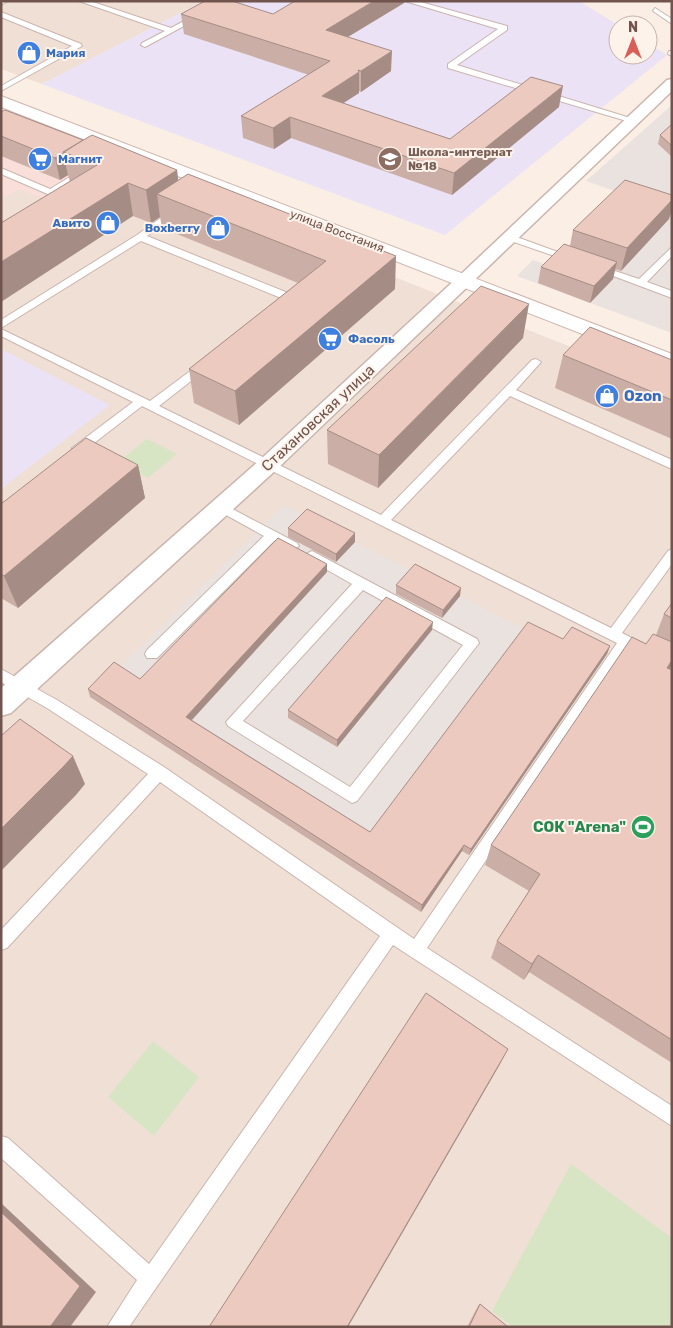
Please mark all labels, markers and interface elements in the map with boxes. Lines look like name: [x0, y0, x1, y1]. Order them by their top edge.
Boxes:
north arrow: [608, 15, 658, 65]
text: N: [628, 19, 638, 36]
shop icon: Мария: [16, 40, 42, 66]
place label: Мария: [46, 46, 86, 60]
place label: Школа-интернат №18: [408, 145, 513, 173]
supermarket icon: Магнит: [27, 146, 53, 172]
school or university icon: Школа-интернат №18: [377, 146, 403, 172]
place label: Магнит: [58, 152, 103, 166]
street label: улица Восстания: [288, 207, 386, 255]
shop icon: Авито: [95, 210, 121, 236]
shop icon: Boxberry: [205, 215, 231, 241]
place label: Авито: [53, 216, 90, 230]
place label: Boxberry: [145, 221, 200, 235]
supermarket icon: Фасоль: [317, 326, 343, 352]
place label: Фасоль: [348, 332, 395, 346]
street label: Стахановская улица: [258, 361, 378, 475]
shop icon: Ozon: [594, 383, 620, 409]
place label: Ozon: [624, 387, 662, 405]
sports icon: СОК "Arena": [630, 814, 656, 840]
place label: СОК "Arena": [533, 818, 626, 836]

